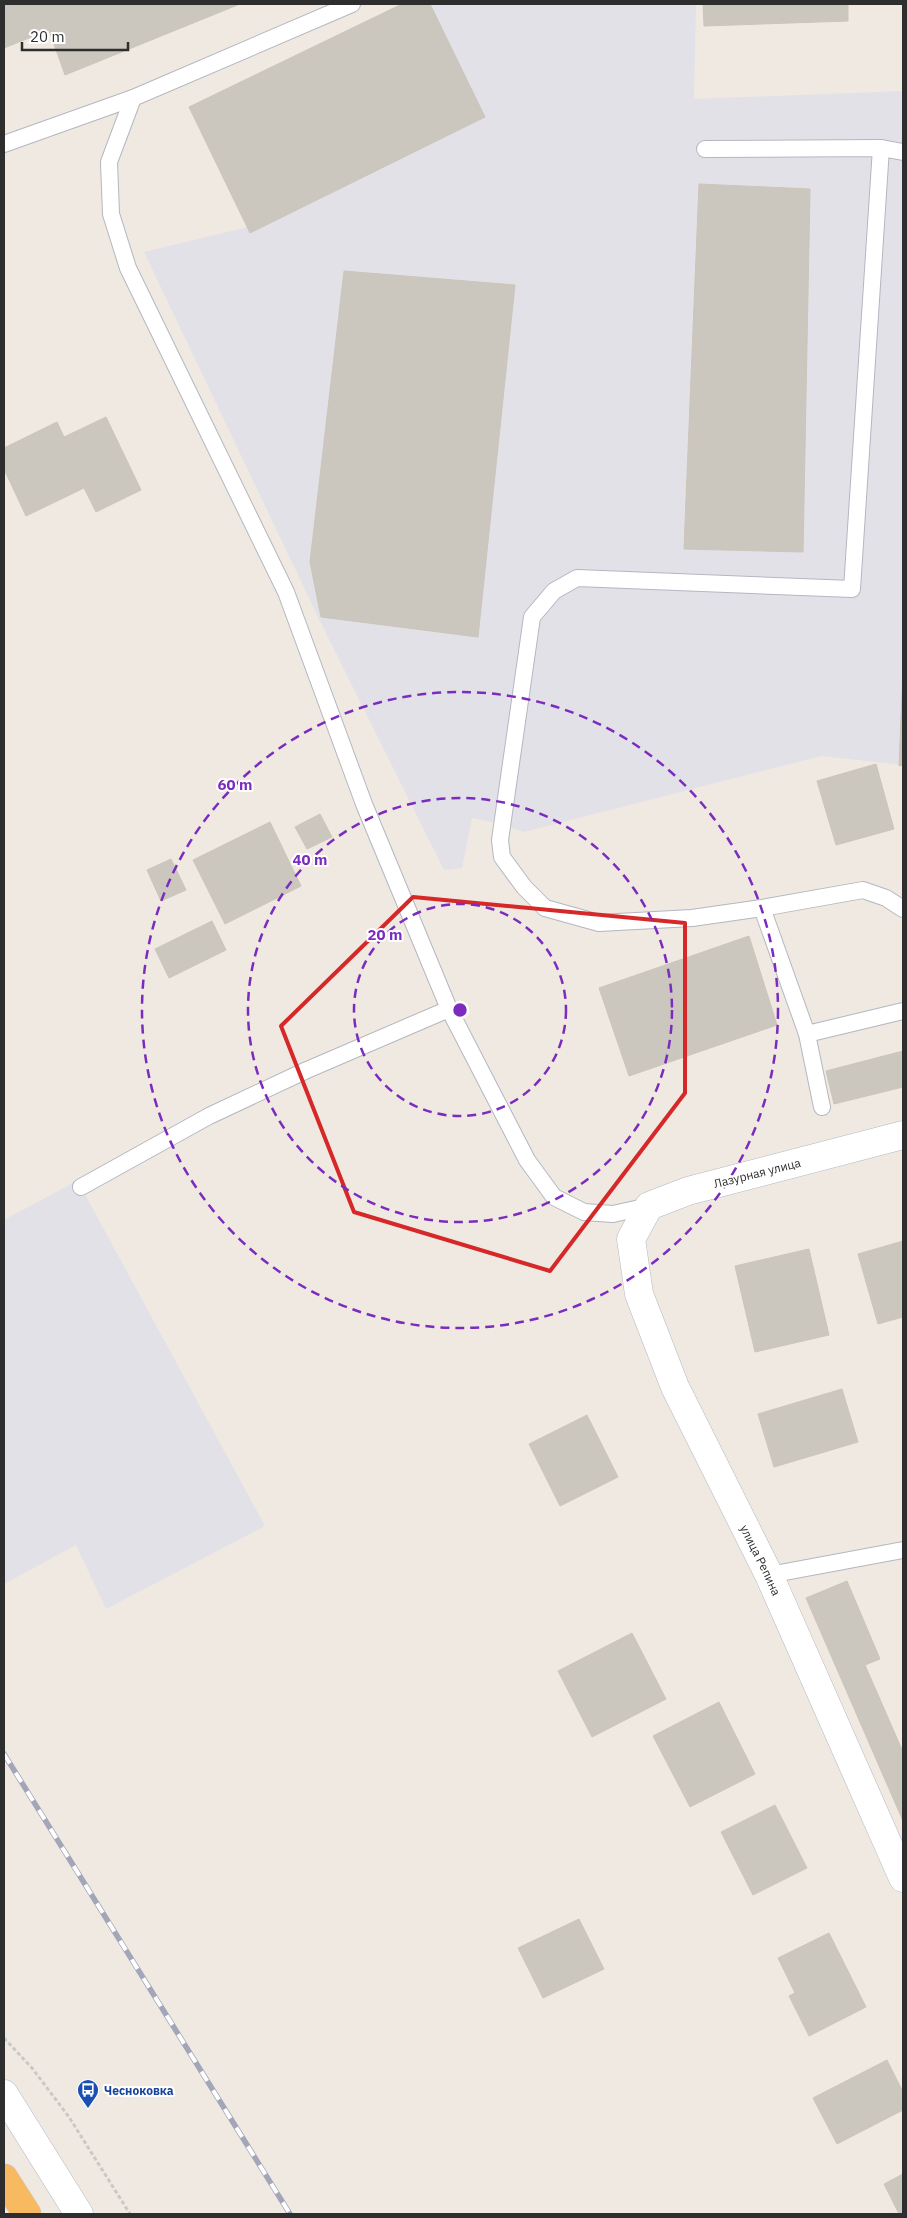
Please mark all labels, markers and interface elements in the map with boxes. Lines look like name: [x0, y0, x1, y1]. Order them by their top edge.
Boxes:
scale bar: [22, 20, 129, 52]
text: 20 m: [30, 27, 65, 46]
text: 60 m: [218, 775, 252, 794]
text: 40 m: [293, 850, 327, 869]
text: 20 m: [368, 925, 402, 944]
centre of rings: [451, 1001, 469, 1019]
street label: Лазурная улица: [712, 1155, 803, 1191]
street label: улица Репина: [737, 1522, 785, 1598]
bus stop icon: Чесноковка: [76, 2078, 100, 2109]
place label: Чесноковка: [104, 2083, 174, 2098]

